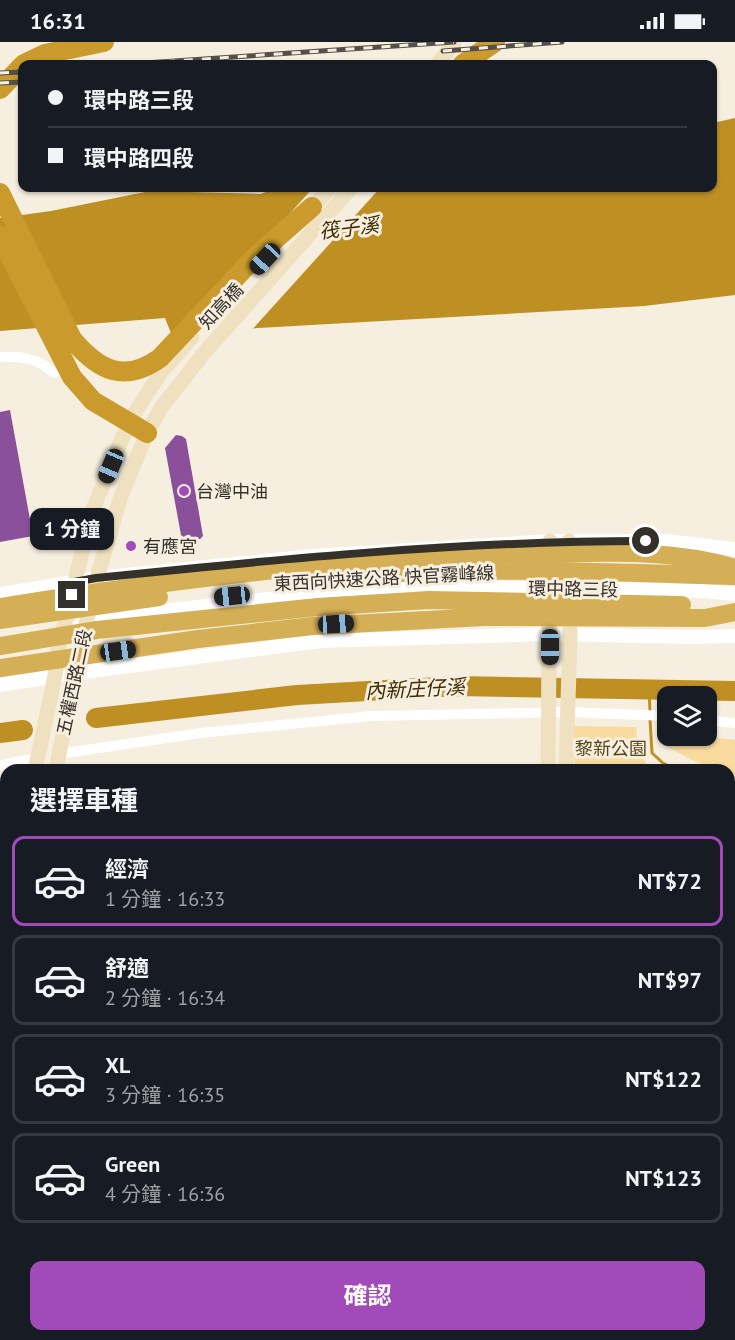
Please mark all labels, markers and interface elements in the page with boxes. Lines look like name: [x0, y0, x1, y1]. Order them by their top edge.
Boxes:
text: 16:31: [30, 7, 86, 35]
text: 環中路三段: [84, 86, 194, 114]
text: 環中路四段: [84, 144, 194, 172]
water label: 筏子溪: [318, 211, 383, 245]
car: [246, 240, 284, 278]
street label: 知高橋: [194, 278, 248, 334]
car: [96, 446, 126, 486]
place label: 台灣中油: [196, 480, 268, 503]
marker: 台灣中油: [177, 484, 191, 498]
callout: 1 分鐘: [30, 508, 114, 550]
text: 1 分鐘: [44, 516, 100, 542]
route start: [632, 527, 659, 554]
place label: 有應宮: [143, 535, 197, 558]
marker: 有應宮: [124, 539, 138, 553]
street label: 東西向快速公路 快官霧峰線: [273, 561, 495, 595]
street label: 環中路三段: [528, 577, 618, 601]
route end: [58, 581, 85, 608]
car: [213, 585, 251, 607]
car: [318, 614, 354, 634]
street label: 五權西路二段: [52, 627, 96, 737]
car: [541, 629, 559, 665]
car: [99, 640, 137, 662]
water label: 內新庄仔溪: [364, 673, 469, 705]
map controls: [657, 686, 717, 746]
button: layers: [657, 686, 717, 746]
park label: 黎新公園: [575, 737, 647, 760]
text: 選擇車種: [30, 783, 138, 817]
icon: car: [33, 854, 87, 908]
text: 經濟: [105, 855, 149, 883]
text: NT$72: [638, 867, 702, 895]
text: 1 分鐘 · 16:33: [105, 886, 225, 912]
icon: car: [33, 953, 87, 1007]
text: 舒適: [105, 954, 149, 982]
text: NT$97: [638, 966, 702, 994]
text: 2 分鐘 · 16:34: [105, 985, 225, 1011]
text: XL: [105, 1051, 130, 1079]
icon: car: [33, 1052, 87, 1106]
text: NT$122: [625, 1065, 702, 1093]
text: 3 分鐘 · 16:35: [105, 1082, 225, 1108]
text: Green: [105, 1150, 160, 1178]
icon: car: [33, 1151, 87, 1205]
text: NT$123: [625, 1164, 702, 1192]
text: 4 分鐘 · 16:36: [105, 1181, 225, 1207]
button: 確認: [30, 1261, 705, 1330]

